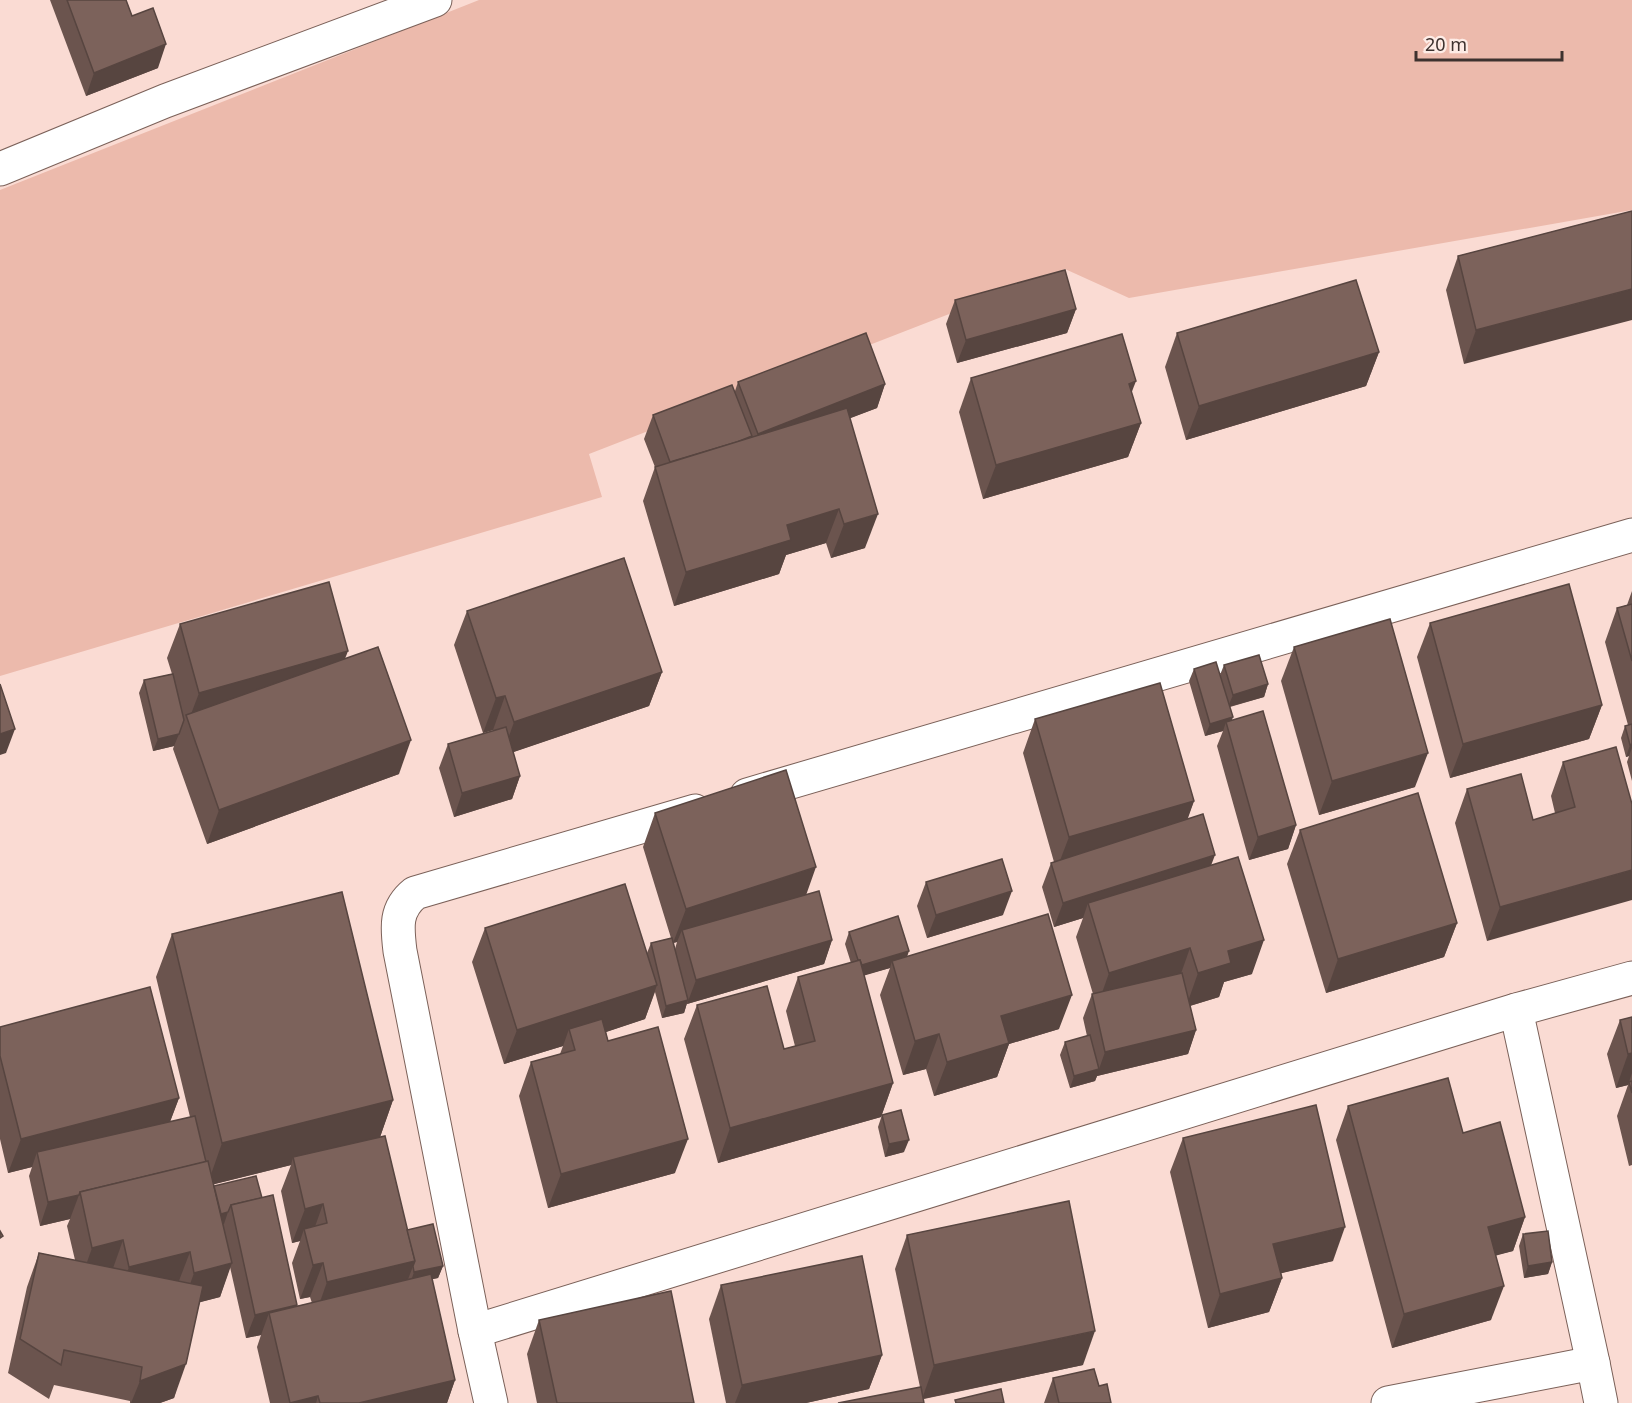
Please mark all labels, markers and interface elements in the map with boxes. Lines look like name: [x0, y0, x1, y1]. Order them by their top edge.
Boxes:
scale bar: [1416, 24, 1562, 62]
text: 20 m: [1425, 32, 1467, 56]

